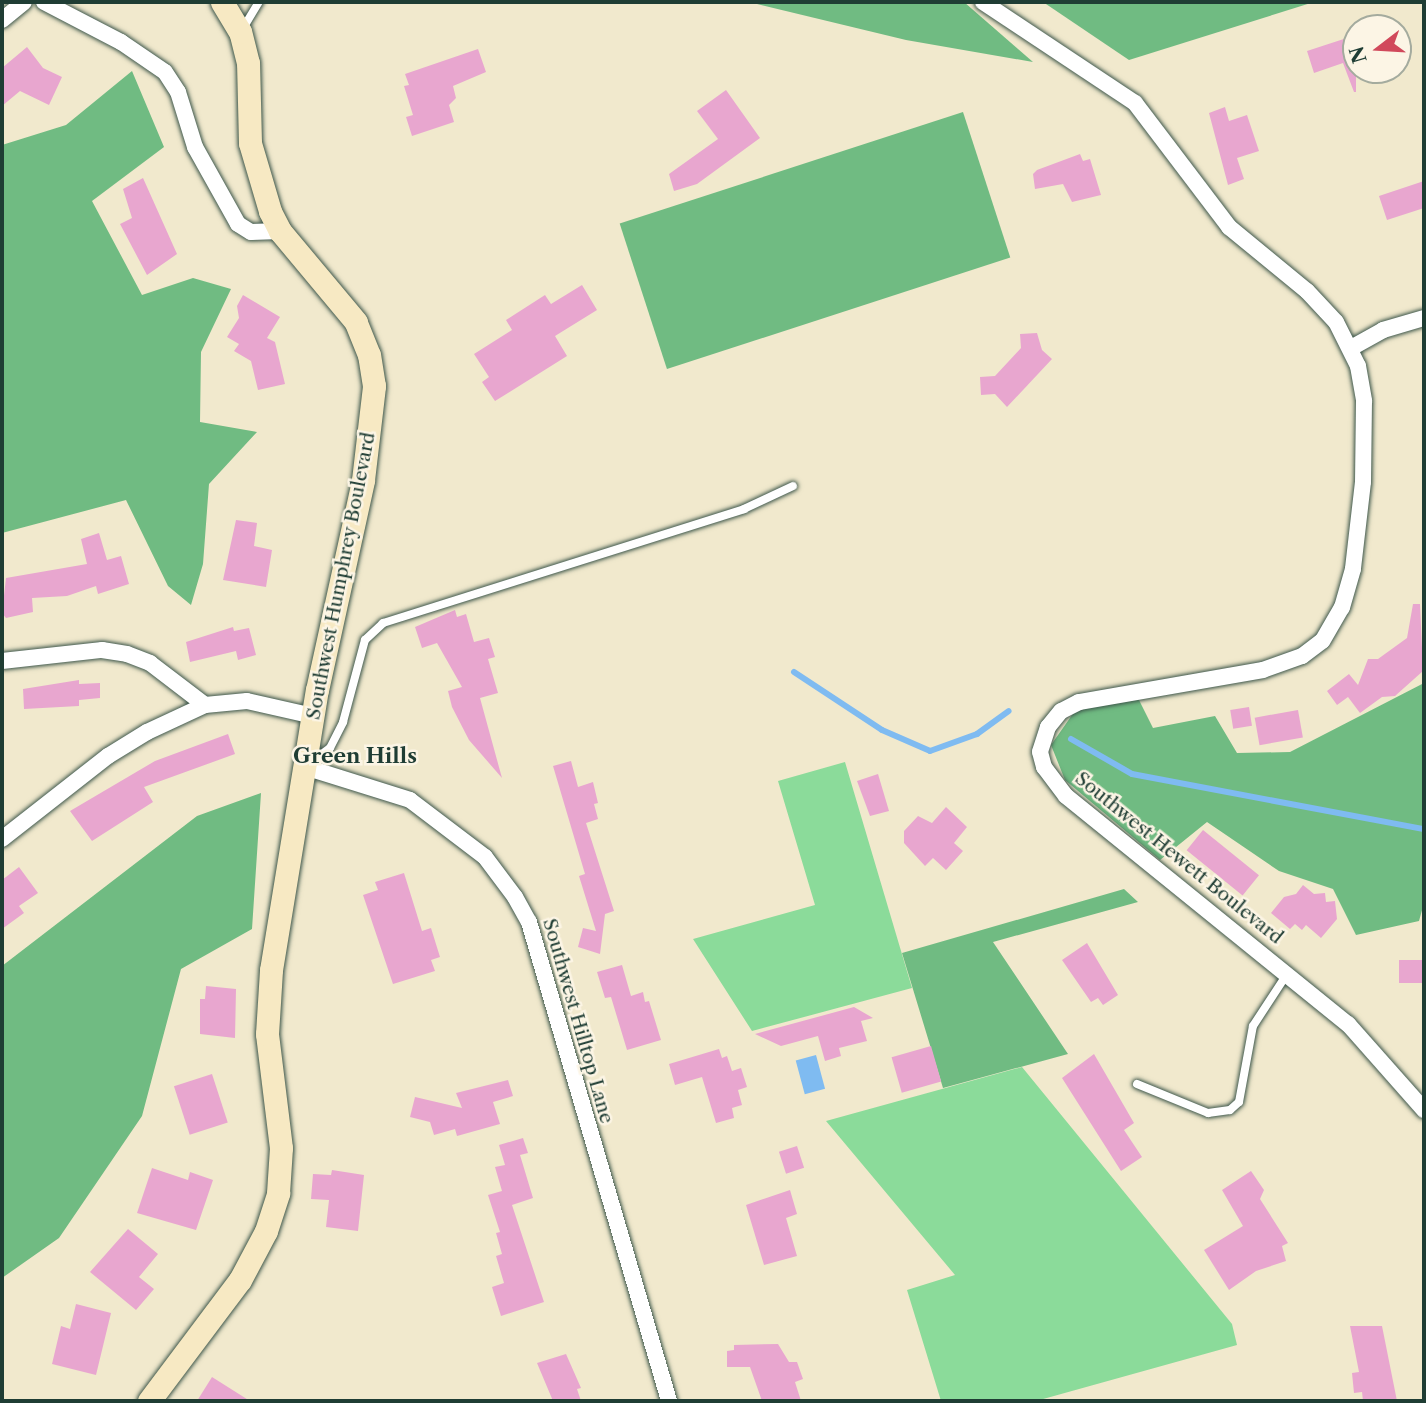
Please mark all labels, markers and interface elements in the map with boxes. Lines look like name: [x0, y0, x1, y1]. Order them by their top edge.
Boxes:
north arrow: [1342, 14, 1412, 84]
text: N: [1345, 43, 1372, 66]
street label: Southwest Humphrey Boulevard: [302, 430, 380, 722]
district label: Green Hills: [293, 743, 417, 769]
street label: Southwest Hewett Boulevard: [1070, 767, 1288, 949]
street label: Southwest Hilltop Lane: [538, 916, 618, 1126]

